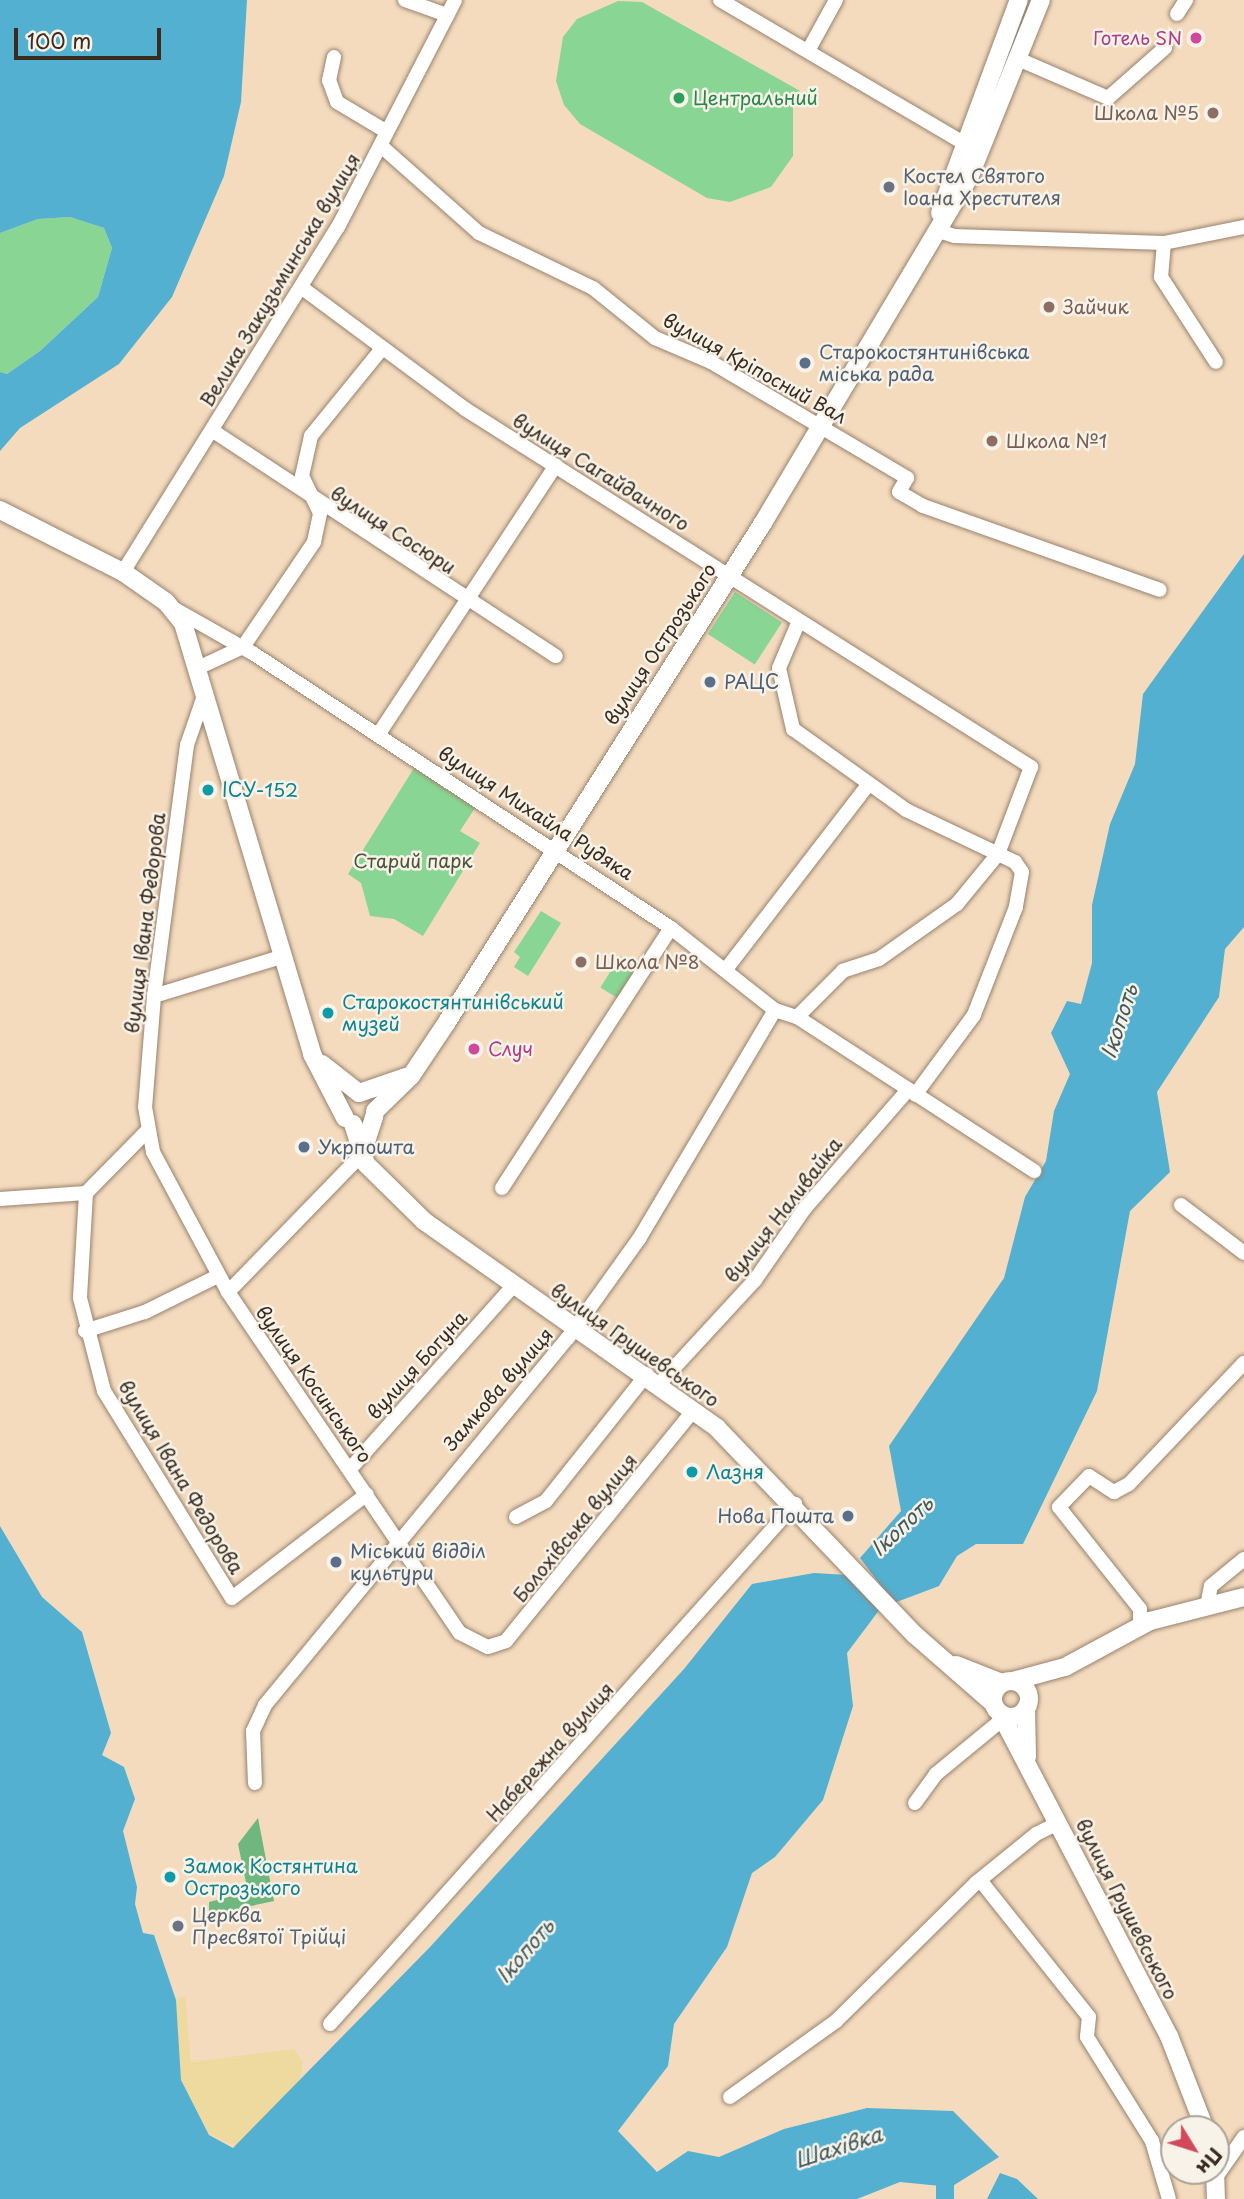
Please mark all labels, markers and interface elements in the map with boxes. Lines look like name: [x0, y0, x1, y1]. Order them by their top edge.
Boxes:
scale bar: [18, 14, 164, 58]
text: 100 m: [27, 24, 91, 56]
place label: Готель SN: [1092, 27, 1182, 49]
marker: Готель SN: [1188, 30, 1204, 46]
place label: Центральний: [693, 87, 818, 109]
marker: Центральний: [671, 90, 687, 106]
place label: Школа №5: [1093, 102, 1199, 124]
marker: Школа №5: [1205, 105, 1221, 121]
street label: Велика Закузьминська вулиця: [195, 149, 365, 411]
place label: Костел Святого Іоана Хрестителя: [903, 165, 1062, 209]
marker: Костел Святого Іоана Хрестителя: [881, 179, 897, 195]
place label: Зайчик: [1063, 296, 1129, 318]
marker: Зайчик: [1041, 299, 1057, 315]
street label: вулиця Кріпосний Вал: [659, 308, 851, 428]
place label: Старокостянтинівська міська рада: [819, 341, 1029, 385]
marker: Старокостянтинівська міська рада: [797, 355, 813, 371]
street label: вулиця Сагайдачного: [508, 408, 694, 536]
place label: Школа №1: [1006, 430, 1108, 452]
marker: Школа №1: [984, 433, 1000, 449]
street label: вулиця Сосюри: [326, 481, 460, 579]
street label: вулиця Острозького: [599, 558, 721, 730]
place label: РАЦС: [724, 671, 779, 693]
marker: РАЦС: [702, 674, 718, 690]
street label: вулиця Михайла Рудяка: [434, 741, 638, 885]
place label: ІСУ-152: [222, 779, 298, 801]
marker: ІСУ-152: [200, 782, 216, 798]
street label: вулиця Івана Федорова: [120, 811, 170, 1035]
park label: Старий парк: [353, 850, 473, 872]
place label: Школа №8: [595, 951, 700, 973]
marker: Школа №8: [573, 954, 589, 970]
water label: Ікопоть: [1094, 981, 1142, 1061]
place label: Старокостянтинівський музей: [342, 991, 564, 1035]
marker: Старокостянтинівський музей: [320, 1005, 336, 1021]
place label: Случ: [488, 1038, 533, 1060]
marker: Случ: [466, 1041, 482, 1057]
street label: вулиця Наливайка: [719, 1133, 847, 1287]
place label: Укрпошта: [318, 1136, 414, 1158]
marker: Укрпошта: [296, 1139, 312, 1155]
street label: вулиця Грушевського: [546, 1278, 724, 1412]
street label: вулиця Косинського: [251, 1301, 377, 1467]
street label: вулиця Богуна: [362, 1306, 472, 1424]
street label: Замкова вулиця: [438, 1323, 558, 1455]
street label: вулиця Івана Федорова: [114, 1375, 248, 1579]
street label: Болохівська вулиця: [508, 1449, 642, 1607]
place label: Лазня: [706, 1461, 764, 1483]
marker: Лазня: [684, 1464, 700, 1480]
water label: Ікопоть: [865, 1490, 937, 1560]
place label: Нова Пошта: [716, 1505, 834, 1527]
marker: Нова Пошта: [840, 1508, 856, 1524]
place label: Міський відділ культури: [350, 1540, 486, 1584]
marker: Міський відділ культури: [328, 1554, 344, 1570]
street label: Набережна вулиця: [481, 1677, 619, 1827]
street label: вулиця Грушевського: [1071, 1815, 1183, 2003]
place label: Замок Костянтина Острозького: [184, 1855, 359, 1899]
marker: Замок Костянтина Острозького: [162, 1869, 178, 1885]
place label: Церква Пресвятої Трійці: [192, 1904, 346, 1948]
water label: Ікопоть: [490, 1913, 558, 1987]
marker: Церква Пресвятої Трійці: [170, 1918, 186, 1934]
north arrow: [1160, 2115, 1230, 2185]
water label: Шахівка: [791, 2120, 885, 2172]
text: Пн: [1190, 2142, 1229, 2181]

